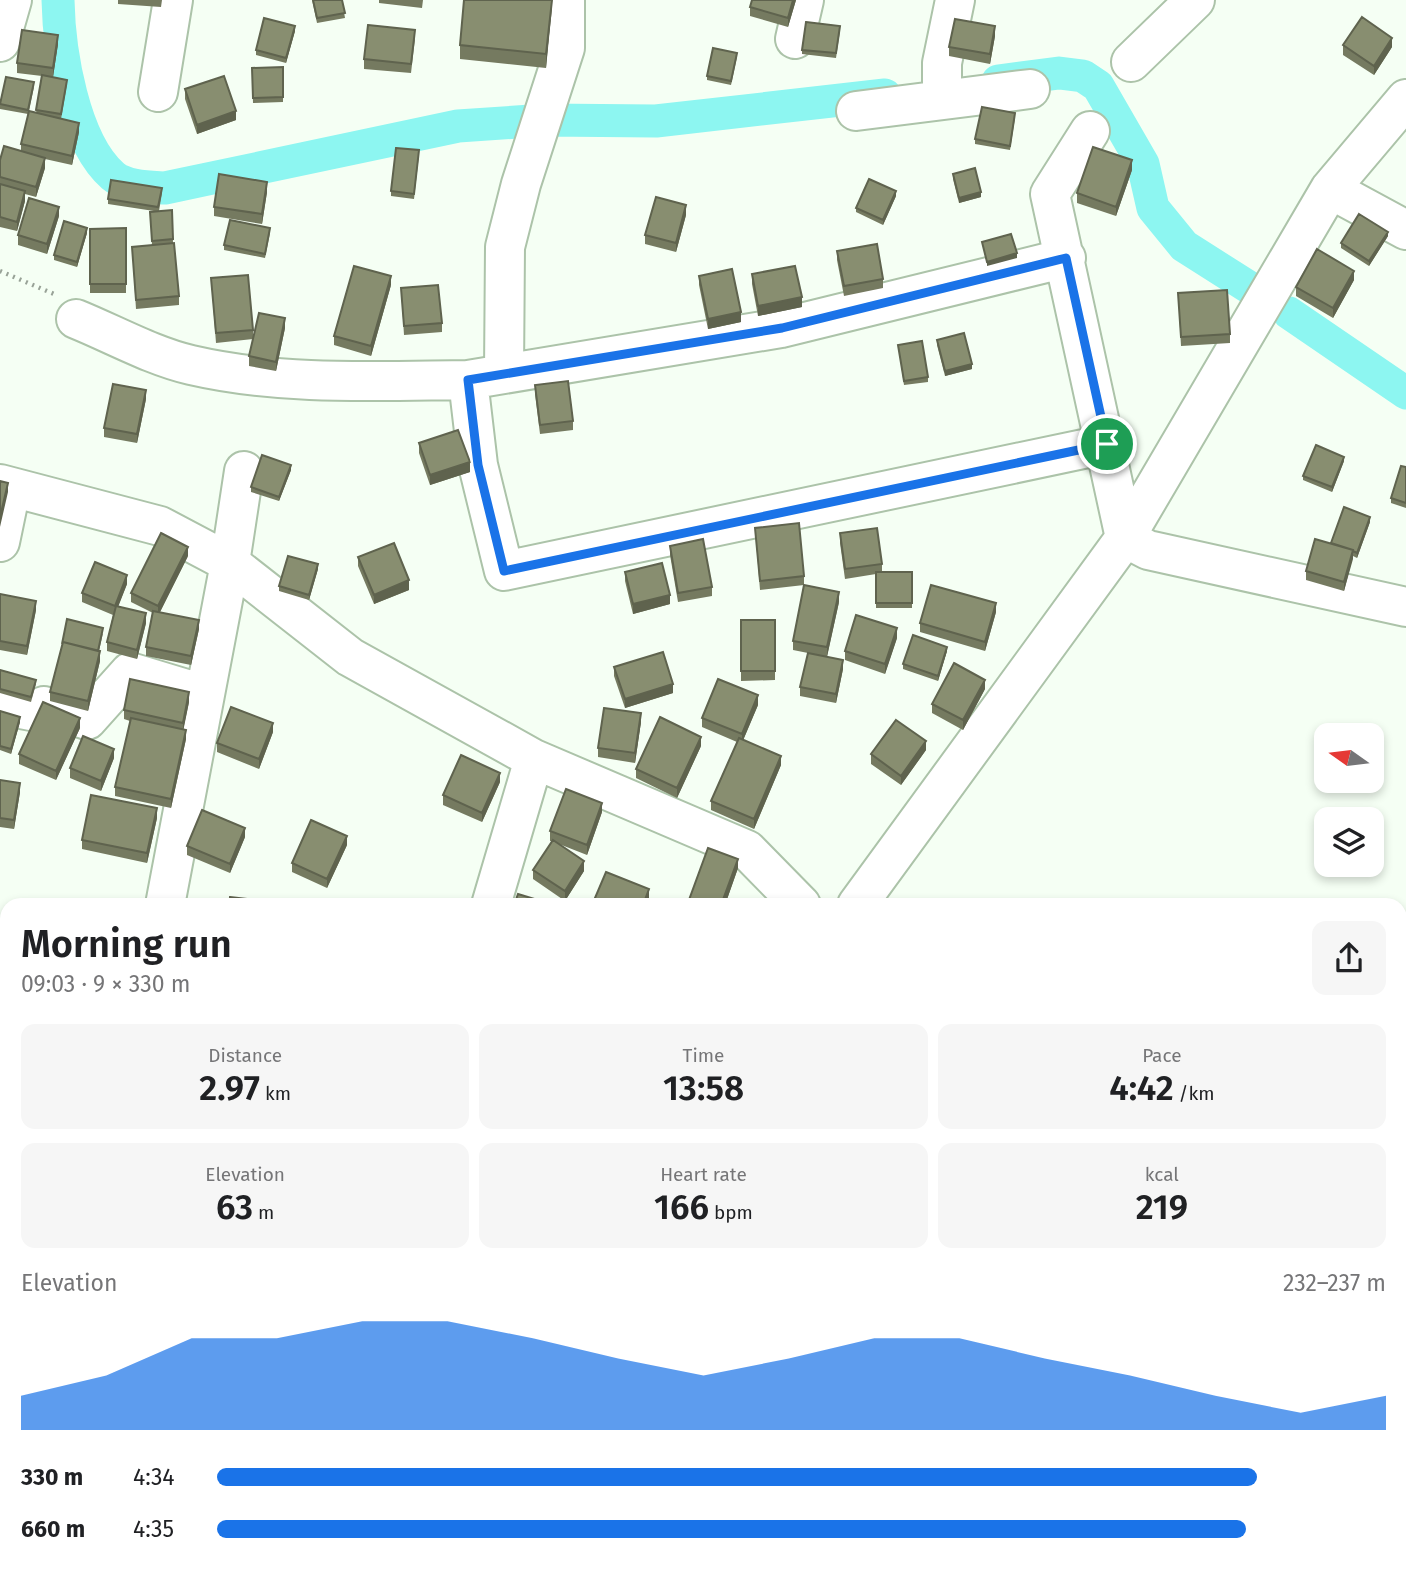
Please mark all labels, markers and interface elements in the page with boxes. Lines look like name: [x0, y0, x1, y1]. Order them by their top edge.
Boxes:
pin: [1077, 414, 1137, 474]
icon: arrive: [1088, 425, 1126, 463]
north arrow: [1314, 723, 1384, 793]
map controls: [1314, 723, 1384, 877]
button: layers: [1314, 807, 1384, 877]
text: Morning run: [21, 921, 232, 967]
button: share: [1312, 921, 1386, 995]
text: 09:03 · 9 × 330 m: [21, 970, 190, 998]
text: Distance: [208, 1044, 282, 1067]
text: Time: [683, 1044, 724, 1067]
text: Pace: [1142, 1044, 1182, 1067]
text: 2.97: [199, 1067, 260, 1109]
text: 13:58: [663, 1067, 744, 1109]
text: 4:42: [1109, 1067, 1174, 1109]
text: km: [260, 1082, 291, 1105]
text: /km: [1174, 1082, 1215, 1105]
text: Elevation: [205, 1163, 285, 1186]
text: Heart rate: [660, 1163, 747, 1186]
text: kcal: [1145, 1163, 1179, 1186]
text: 63: [216, 1186, 253, 1228]
text: 166: [654, 1186, 709, 1228]
text: 219: [1136, 1186, 1188, 1228]
text: m: [253, 1201, 274, 1224]
text: bpm: [709, 1201, 753, 1224]
text: Elevation: [21, 1269, 117, 1297]
text: 232–237 m: [1283, 1269, 1386, 1297]
text: 330 m: [21, 1463, 83, 1491]
text: 4:34: [133, 1463, 175, 1491]
text: 660 m: [21, 1515, 85, 1543]
text: 4:35: [133, 1515, 174, 1543]

